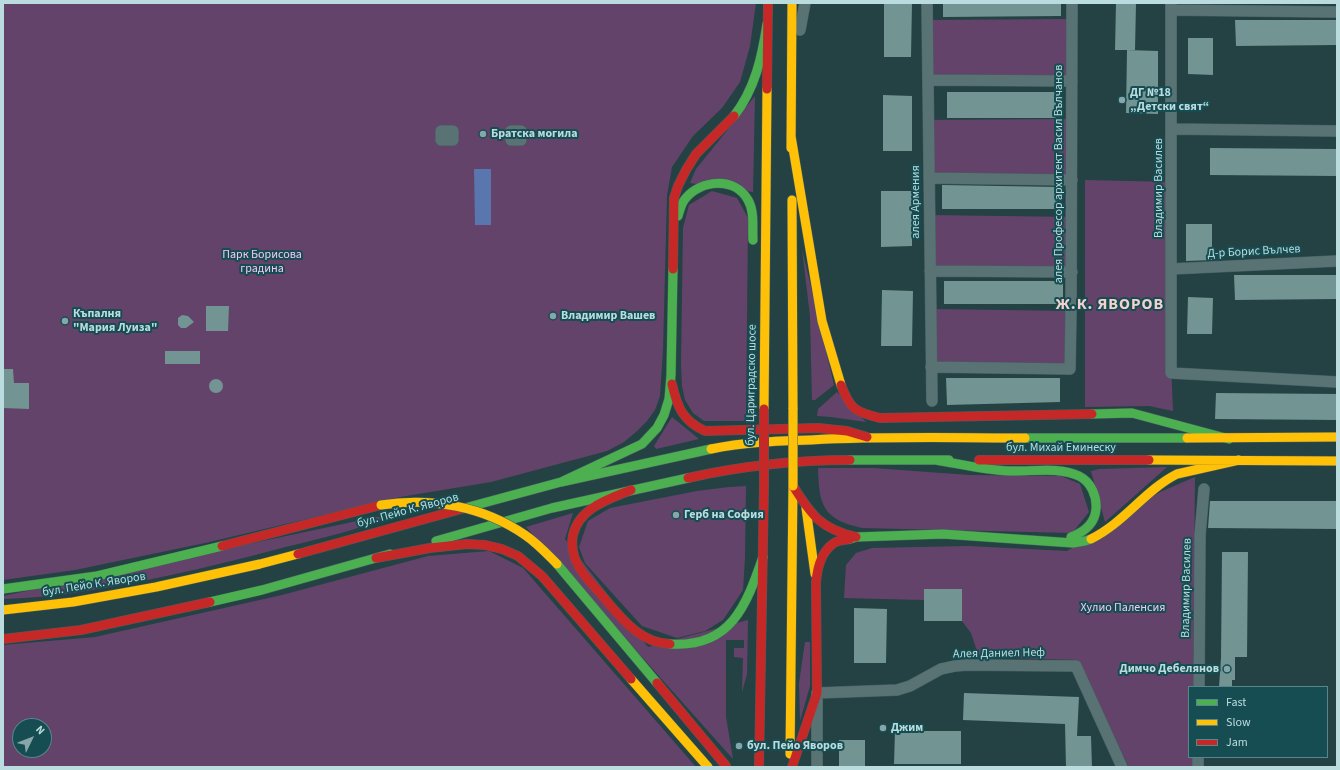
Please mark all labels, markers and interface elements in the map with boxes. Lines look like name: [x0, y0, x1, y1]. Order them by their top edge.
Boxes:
street label: алея Професор архитект Васил Вълчанов: [1052, 65, 1066, 283]
place label: ДГ №18 „Детски свят“: [1130, 86, 1209, 114]
marker: ДГ №18 „Детски свят“: [1117, 95, 1127, 105]
place label: Братска могила: [491, 127, 577, 141]
marker: Братска могила: [478, 129, 488, 139]
street label: Владимир Василев: [1152, 138, 1166, 238]
street label: алея Армения: [909, 165, 923, 239]
street label: Д-р Борис Вълчев: [1207, 242, 1301, 262]
park label: Парк Борисова градина: [222, 248, 302, 276]
district label: Ж.К. ЯВОРОВ: [1056, 295, 1164, 315]
place label: Къпалня "Мария Луиза": [73, 307, 157, 335]
place label: Владимир Вашев: [561, 309, 655, 323]
marker: Владимир Вашев: [548, 311, 558, 321]
marker: Къпалня "Мария Луиза": [60, 316, 70, 326]
street label: бул. Цариградско шосе: [744, 324, 760, 446]
street label: бул. Михай Еминеску: [1006, 441, 1116, 455]
street label: бул. Пейо К. Яворов: [356, 491, 460, 531]
place label: Герб на София: [684, 508, 764, 522]
marker: Герб на София: [671, 510, 681, 520]
street label: Владимир Василев: [1179, 538, 1195, 638]
street label: бул. Пейо К. Яворов: [41, 570, 147, 600]
park label: Хулио Паленсия: [1081, 601, 1165, 615]
street label: Алея Даниел Неф: [953, 646, 1045, 662]
place label: Димчо Дебелянов: [1119, 662, 1219, 676]
marker: Димчо Дебелянов: [1222, 664, 1232, 674]
legend: [1188, 686, 1328, 758]
text: Fast: [1226, 694, 1246, 711]
text: Slow: [1226, 714, 1251, 731]
north arrow: [12, 718, 52, 758]
place label: Джим: [891, 721, 923, 735]
text: N: [32, 722, 48, 738]
marker: Джим: [878, 723, 888, 733]
text: Jam: [1226, 734, 1248, 751]
place label: бул. Пейо Яворов: [747, 739, 843, 753]
marker: бул. Пейо Яворов: [734, 741, 744, 751]

